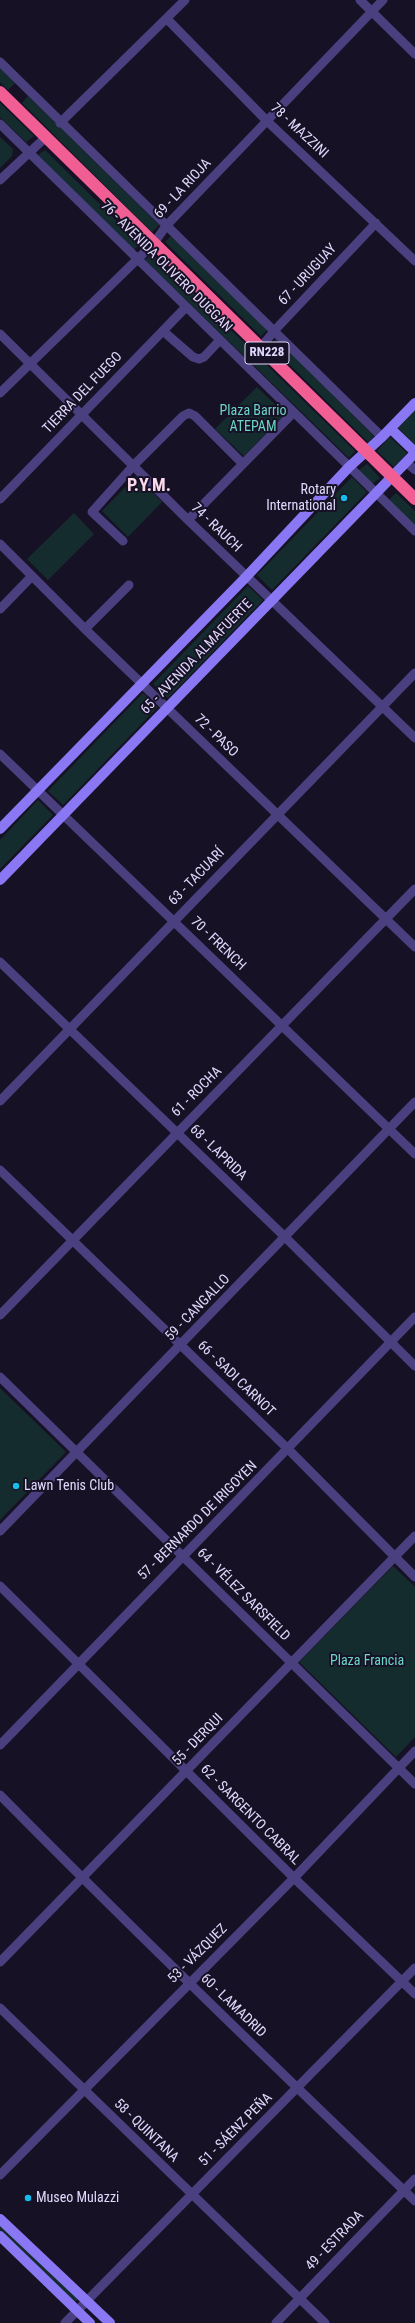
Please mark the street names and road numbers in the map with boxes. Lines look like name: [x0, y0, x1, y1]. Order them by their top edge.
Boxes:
street label: 78 - MAZZINI: [267, 100, 331, 162]
street label: 69 - LA RIOJA: [151, 156, 215, 222]
street label: 76 - AVENIDA OLIVERO DUGGAN: [97, 198, 235, 336]
street label: 67 - URUGUAY: [275, 241, 341, 309]
road number: RN228: [245, 342, 289, 364]
street label: TIERRA DEL FUEGO: [40, 349, 126, 437]
street label: 74 - RAUCH: [187, 500, 245, 556]
street label: 65 - AVENIDA ALMAFUERTE: [138, 596, 256, 718]
street label: 72 - PASO: [191, 711, 241, 761]
street label: 63 - TACUARÍ: [166, 845, 228, 909]
street label: 70 - FRENCH: [187, 914, 249, 974]
street label: 61 - ROCHA: [168, 1063, 226, 1121]
street label: 68 - LAPRIDA: [186, 1122, 250, 1184]
street label: 59 - CANGALLO: [162, 1271, 234, 1345]
street label: 66 - SADI CARNOT: [194, 1338, 278, 1420]
street label: 57 - BERNARDO DE IRIGOYEN: [135, 1458, 261, 1584]
street label: 64 - VÉLEZ SARSFIELD: [193, 1545, 293, 1645]
street label: 55 - DERQUI: [169, 1710, 227, 1770]
street label: 62 - SARGENTO CABRAL: [196, 1761, 304, 1869]
street label: 53 - VÁZQUEZ: [165, 1921, 231, 1987]
street label: 60 - LAMADRID: [197, 1971, 269, 2041]
street label: 51 - SÁENZ PEÑA: [196, 2090, 276, 2170]
street label: 58 - QUINTANA: [110, 2096, 182, 2166]
street label: 49 - ESTRADA: [302, 2208, 368, 2274]

